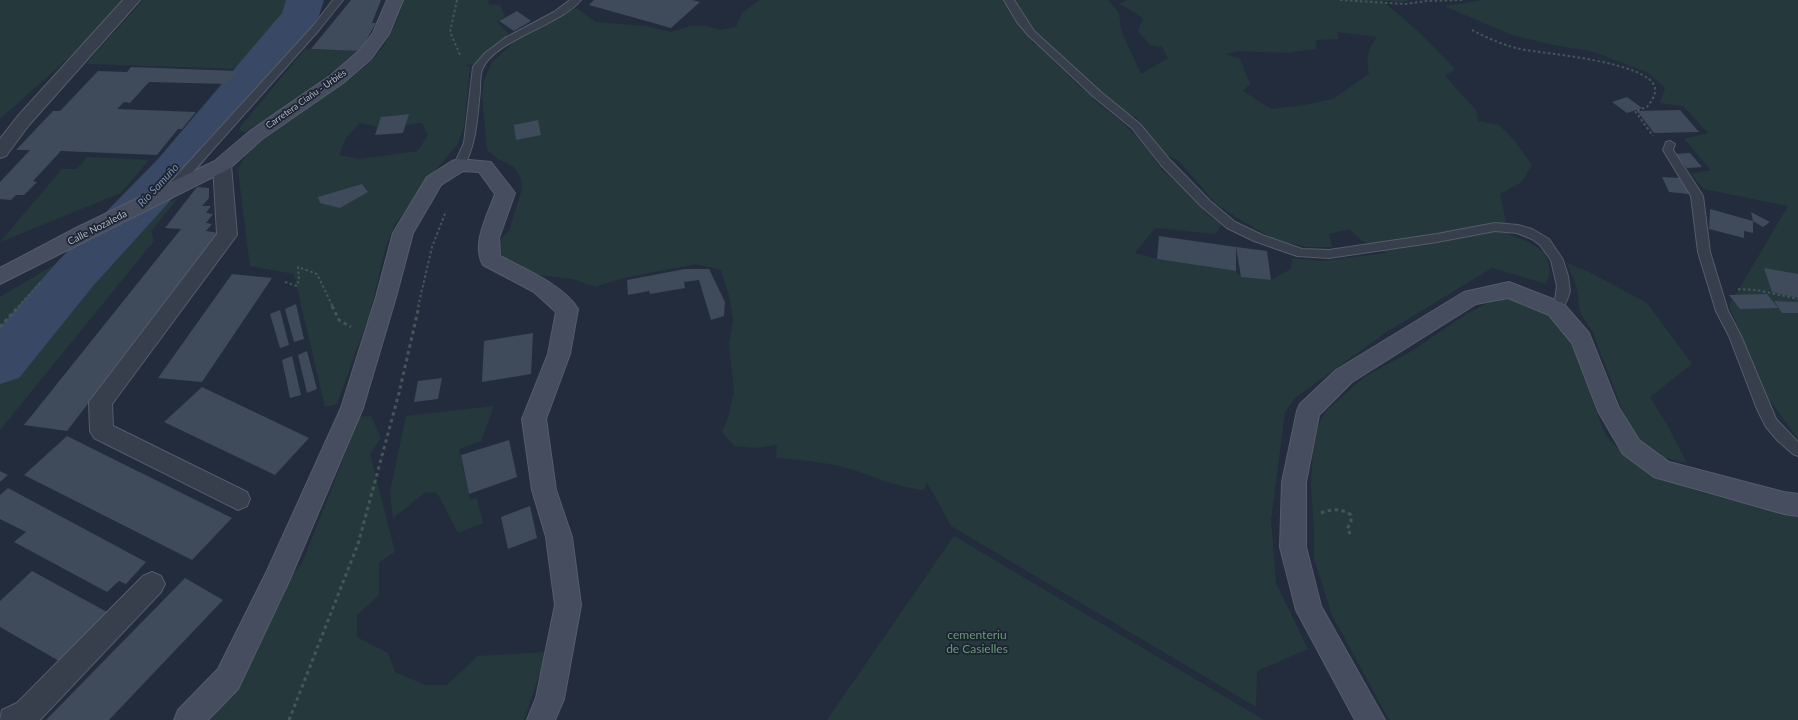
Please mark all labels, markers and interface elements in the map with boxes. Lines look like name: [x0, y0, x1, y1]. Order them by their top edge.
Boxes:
street label: Carretera Ciañu - Urbiés: [263, 67, 348, 131]
water label: Río Samuño: [134, 160, 181, 209]
street label: Calle Nozaleda: [65, 207, 129, 247]
park label: cementeriu de Casielles: [946, 627, 1008, 656]

